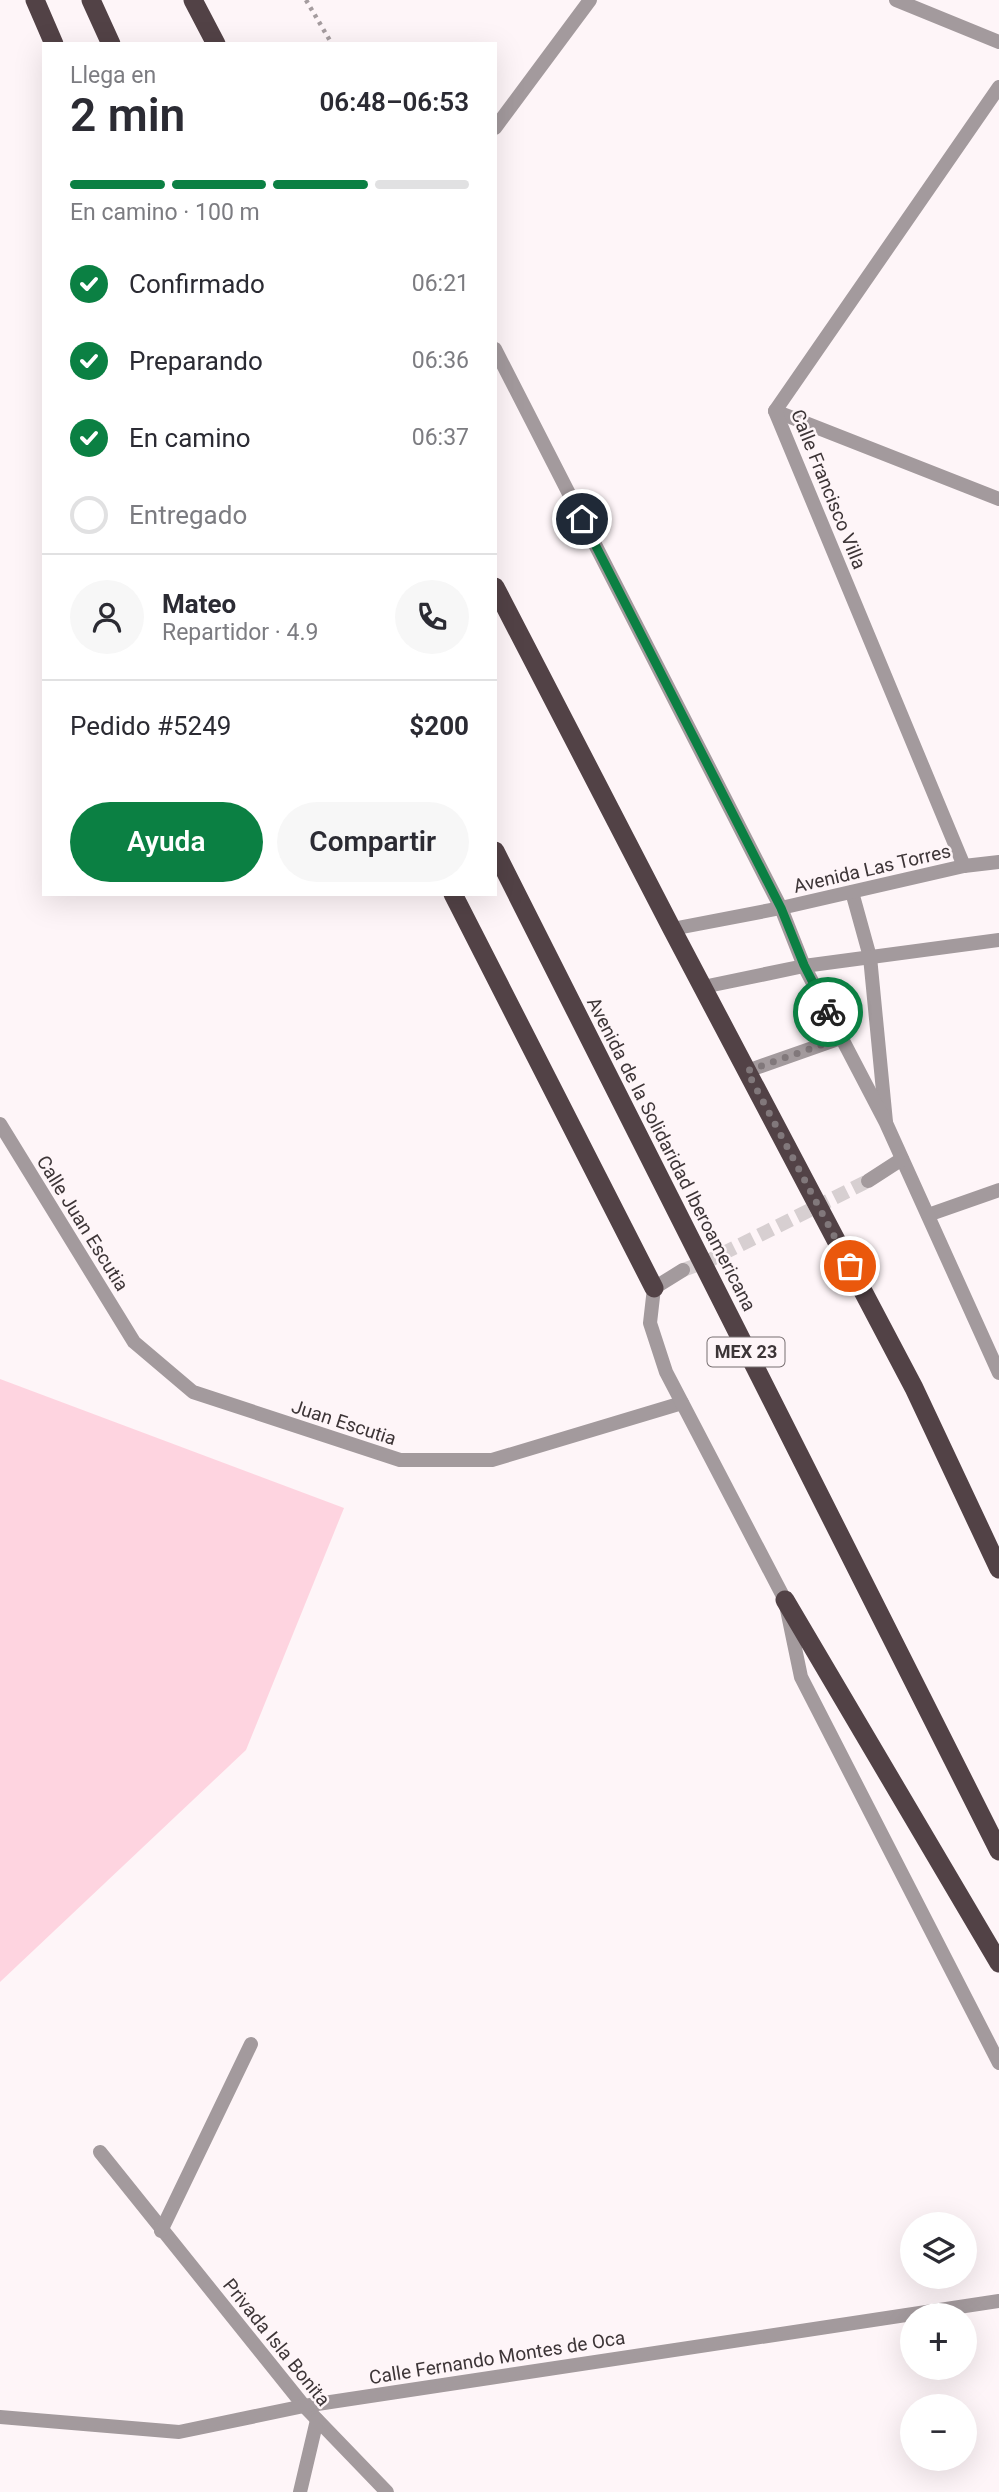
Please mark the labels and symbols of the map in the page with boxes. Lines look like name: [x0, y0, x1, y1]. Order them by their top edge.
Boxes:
street label: Calle Francisco Villa: [786, 406, 871, 572]
pin: [552, 489, 612, 549]
street label: Avenida Las Torres: [791, 839, 953, 898]
courier: [793, 977, 863, 1047]
street label: Avenida de la Solidaridad Iberoamericana: [582, 993, 761, 1315]
street label: Calle Juan Escutia: [32, 1151, 134, 1295]
pin: [820, 1236, 880, 1296]
road number: MEX 23: [708, 1338, 784, 1366]
street label: Juan Escutia: [289, 1395, 399, 1450]
street label: Privada Isla Bonita: [218, 2274, 335, 2411]
street label: Calle Fernando Montes de Oca: [368, 2326, 627, 2389]

